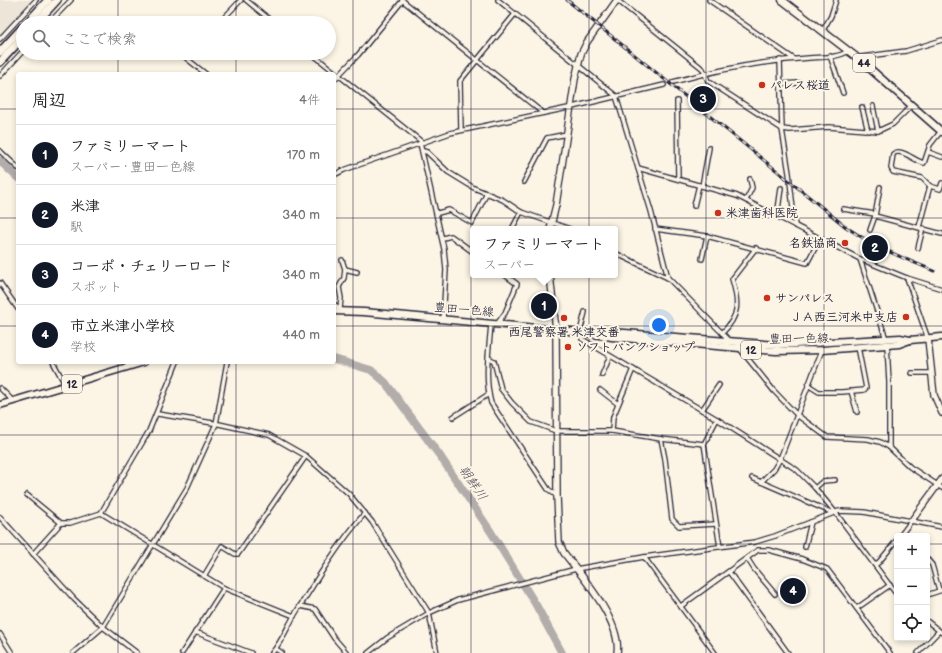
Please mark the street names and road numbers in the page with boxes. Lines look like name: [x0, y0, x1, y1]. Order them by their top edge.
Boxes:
road number: 44: [853, 54, 875, 72]
street label: 豊田一色線: [433, 300, 495, 320]
street label: 豊田一色線: [769, 331, 829, 347]
road number: 12: [741, 341, 761, 359]
road number: 12: [62, 375, 82, 393]

